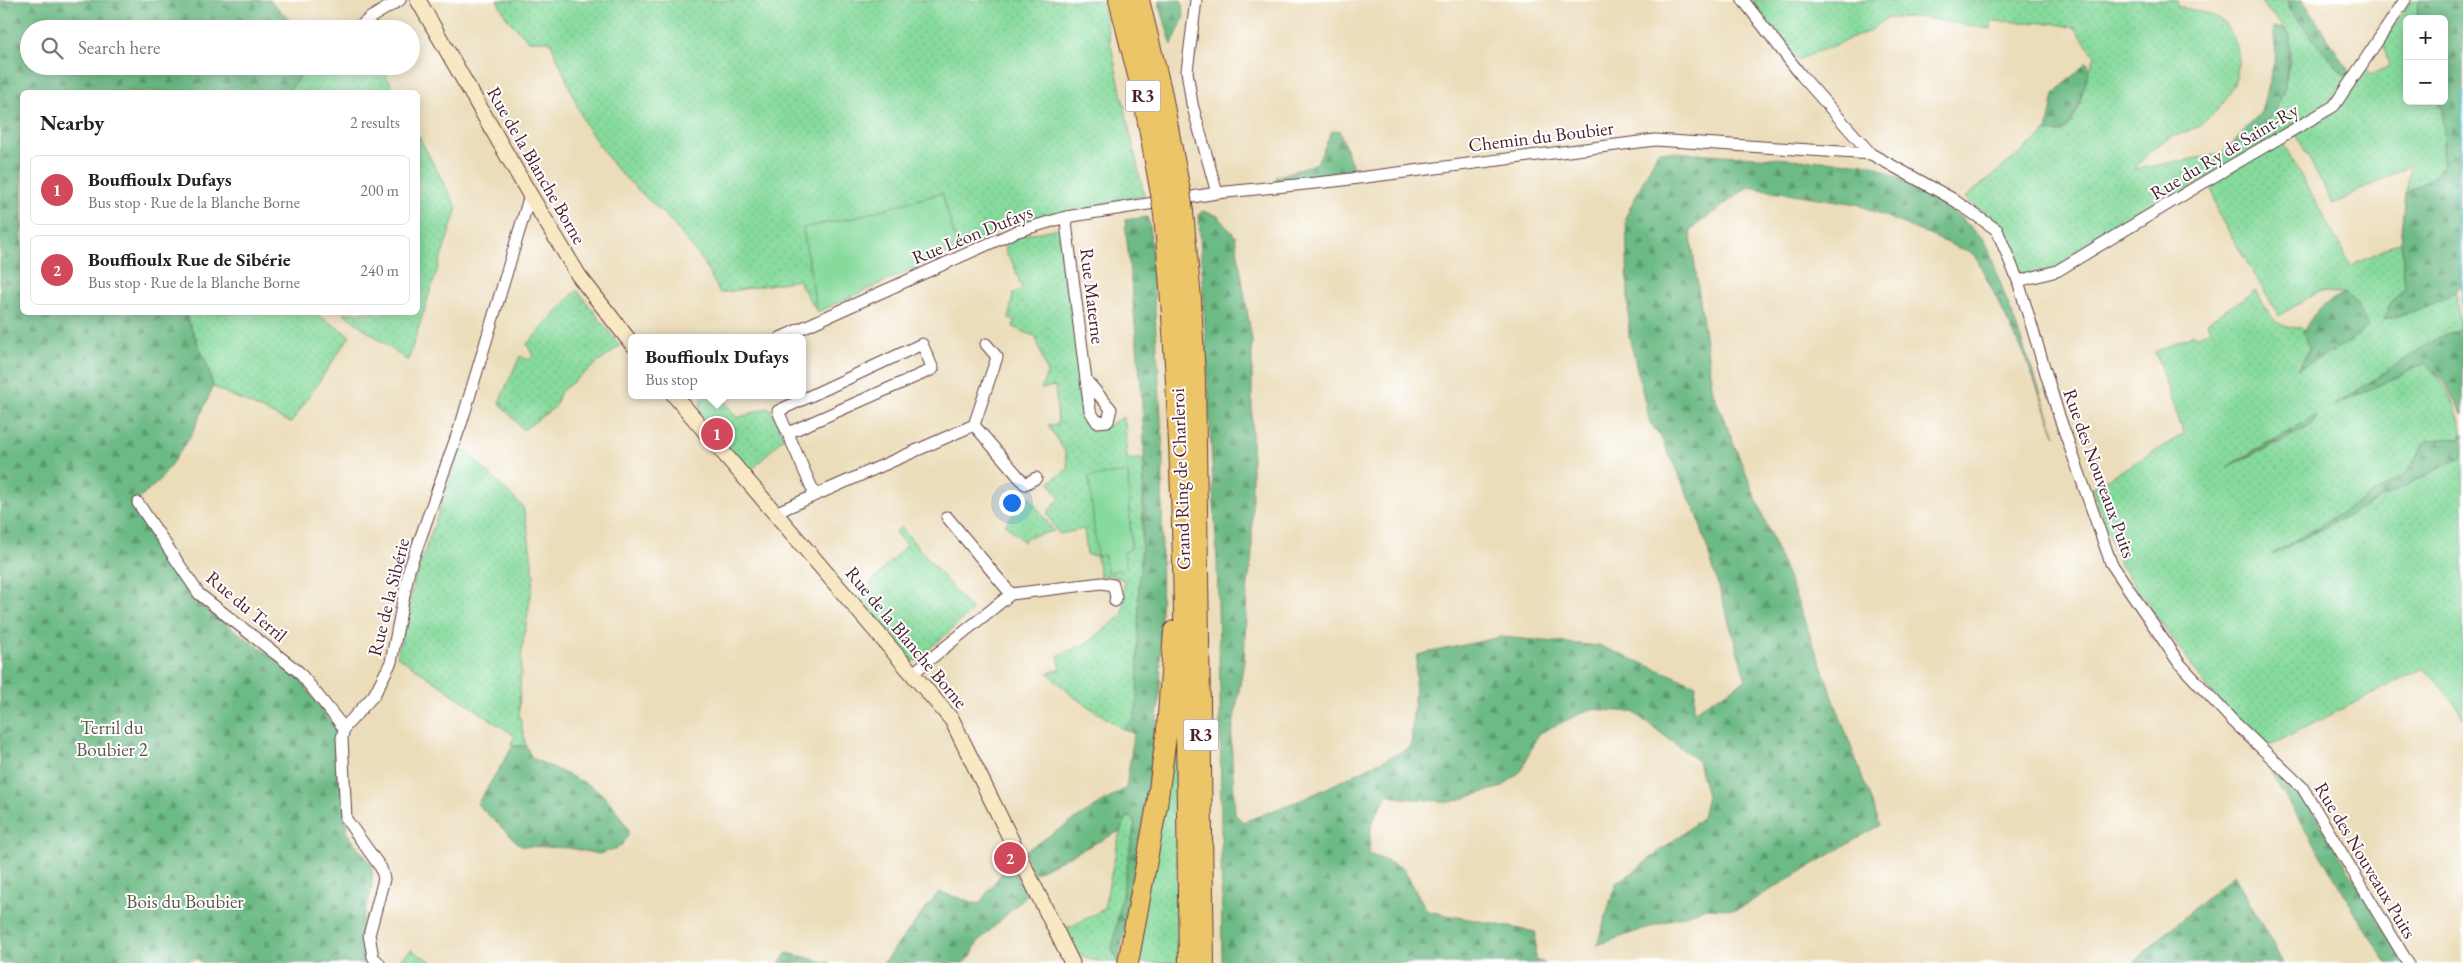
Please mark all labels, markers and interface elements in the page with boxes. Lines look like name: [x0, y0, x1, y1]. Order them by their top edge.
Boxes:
map controls: [2403, 15, 2448, 105]
button: +: [2403, 15, 2448, 60]
search box: [20, 20, 420, 75]
icon: search: [38, 34, 66, 62]
text: Search here: [78, 35, 160, 60]
button: −: [2403, 60, 2448, 105]
road number: R3: [1126, 80, 1160, 112]
street label: Rue de la Blanche Borne: [481, 82, 592, 249]
street label: Rue du Ry de Saint-Ry: [2145, 97, 2304, 206]
text: Nearby: [40, 109, 104, 136]
text: 2 results: [350, 112, 400, 133]
street label: Chemin du Boubier: [1467, 115, 1616, 158]
text: Bouffioulx Dufays: [88, 167, 232, 192]
text: 1: [53, 180, 61, 201]
text: 200 m: [360, 180, 399, 201]
text: Bus stop · Rue de la Blanche Borne: [88, 192, 300, 213]
street label: Rue Léon Dufays: [908, 199, 1036, 270]
text: Bouffioulx Rue de Sibérie: [88, 247, 291, 272]
street label: Rue Materne: [1074, 247, 1111, 345]
text: 2: [53, 260, 61, 281]
text: 240 m: [360, 260, 399, 281]
text: Bus stop · Rue de la Blanche Borne: [88, 272, 300, 293]
popup: [628, 334, 806, 399]
text: Bouffioulx Dufays: [645, 344, 789, 369]
text: Bus stop: [645, 369, 698, 390]
street label: Rue des Nouveaux Puits: [2057, 385, 2142, 561]
street label: Grand Ring de Charleroi: [1165, 387, 1196, 570]
pin: 1: [701, 415, 733, 453]
your location: [999, 490, 1025, 516]
street label: Rue de la Sibérie: [362, 536, 415, 659]
street label: Rue de la Blanche Borne: [840, 561, 973, 714]
street label: Rue du Terril: [201, 565, 293, 648]
park label: Terril du Boubier 2: [76, 715, 148, 762]
road number: R3: [1184, 720, 1218, 750]
street label: Rue des Nouveaux Puits: [2309, 777, 2422, 943]
pin: 2: [994, 839, 1026, 877]
park label: Bois du Boubier: [126, 889, 244, 914]

